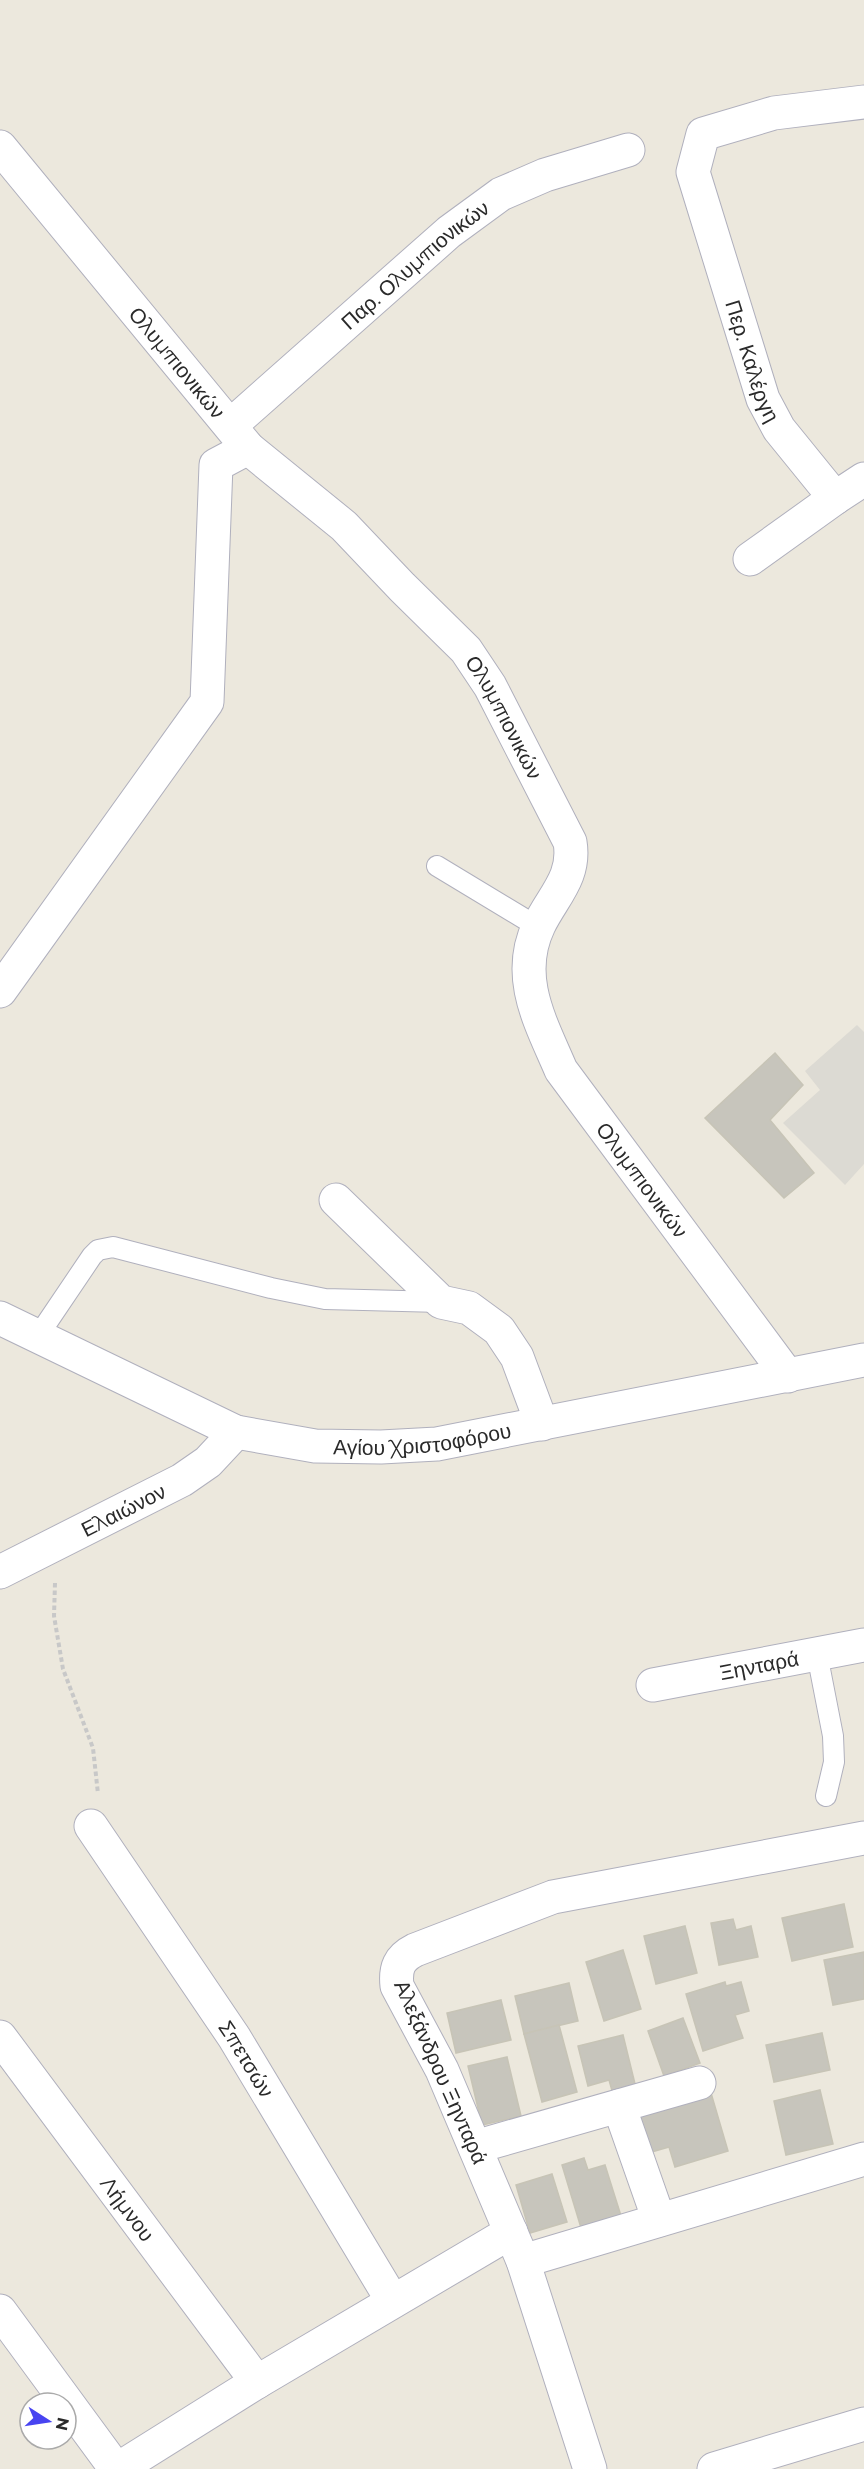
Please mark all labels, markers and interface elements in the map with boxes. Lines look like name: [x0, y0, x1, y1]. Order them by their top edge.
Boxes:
street label: Παρ. Ολυμπιονικών: [336, 195, 494, 334]
street label: Περ. Καλέργη: [721, 297, 785, 426]
street label: Ολυμπιονικών: [124, 301, 231, 423]
street label: Ολυμπιονικών: [460, 650, 548, 783]
street label: Ολυμπιονικών: [591, 1117, 693, 1242]
street label: Αγίου Χριστοφόρου: [333, 1417, 513, 1460]
street label: Ελαιώνον: [77, 1478, 170, 1541]
street label: Ξηνταρά: [717, 1645, 801, 1685]
street label: Αλεξάνδρου Ξηνταρά: [389, 1976, 493, 2168]
street label: Σπετσών: [214, 2015, 280, 2102]
street label: Λήμνου: [96, 2171, 160, 2246]
north arrow: [18, 2391, 78, 2451]
text: N: [52, 2416, 73, 2432]

